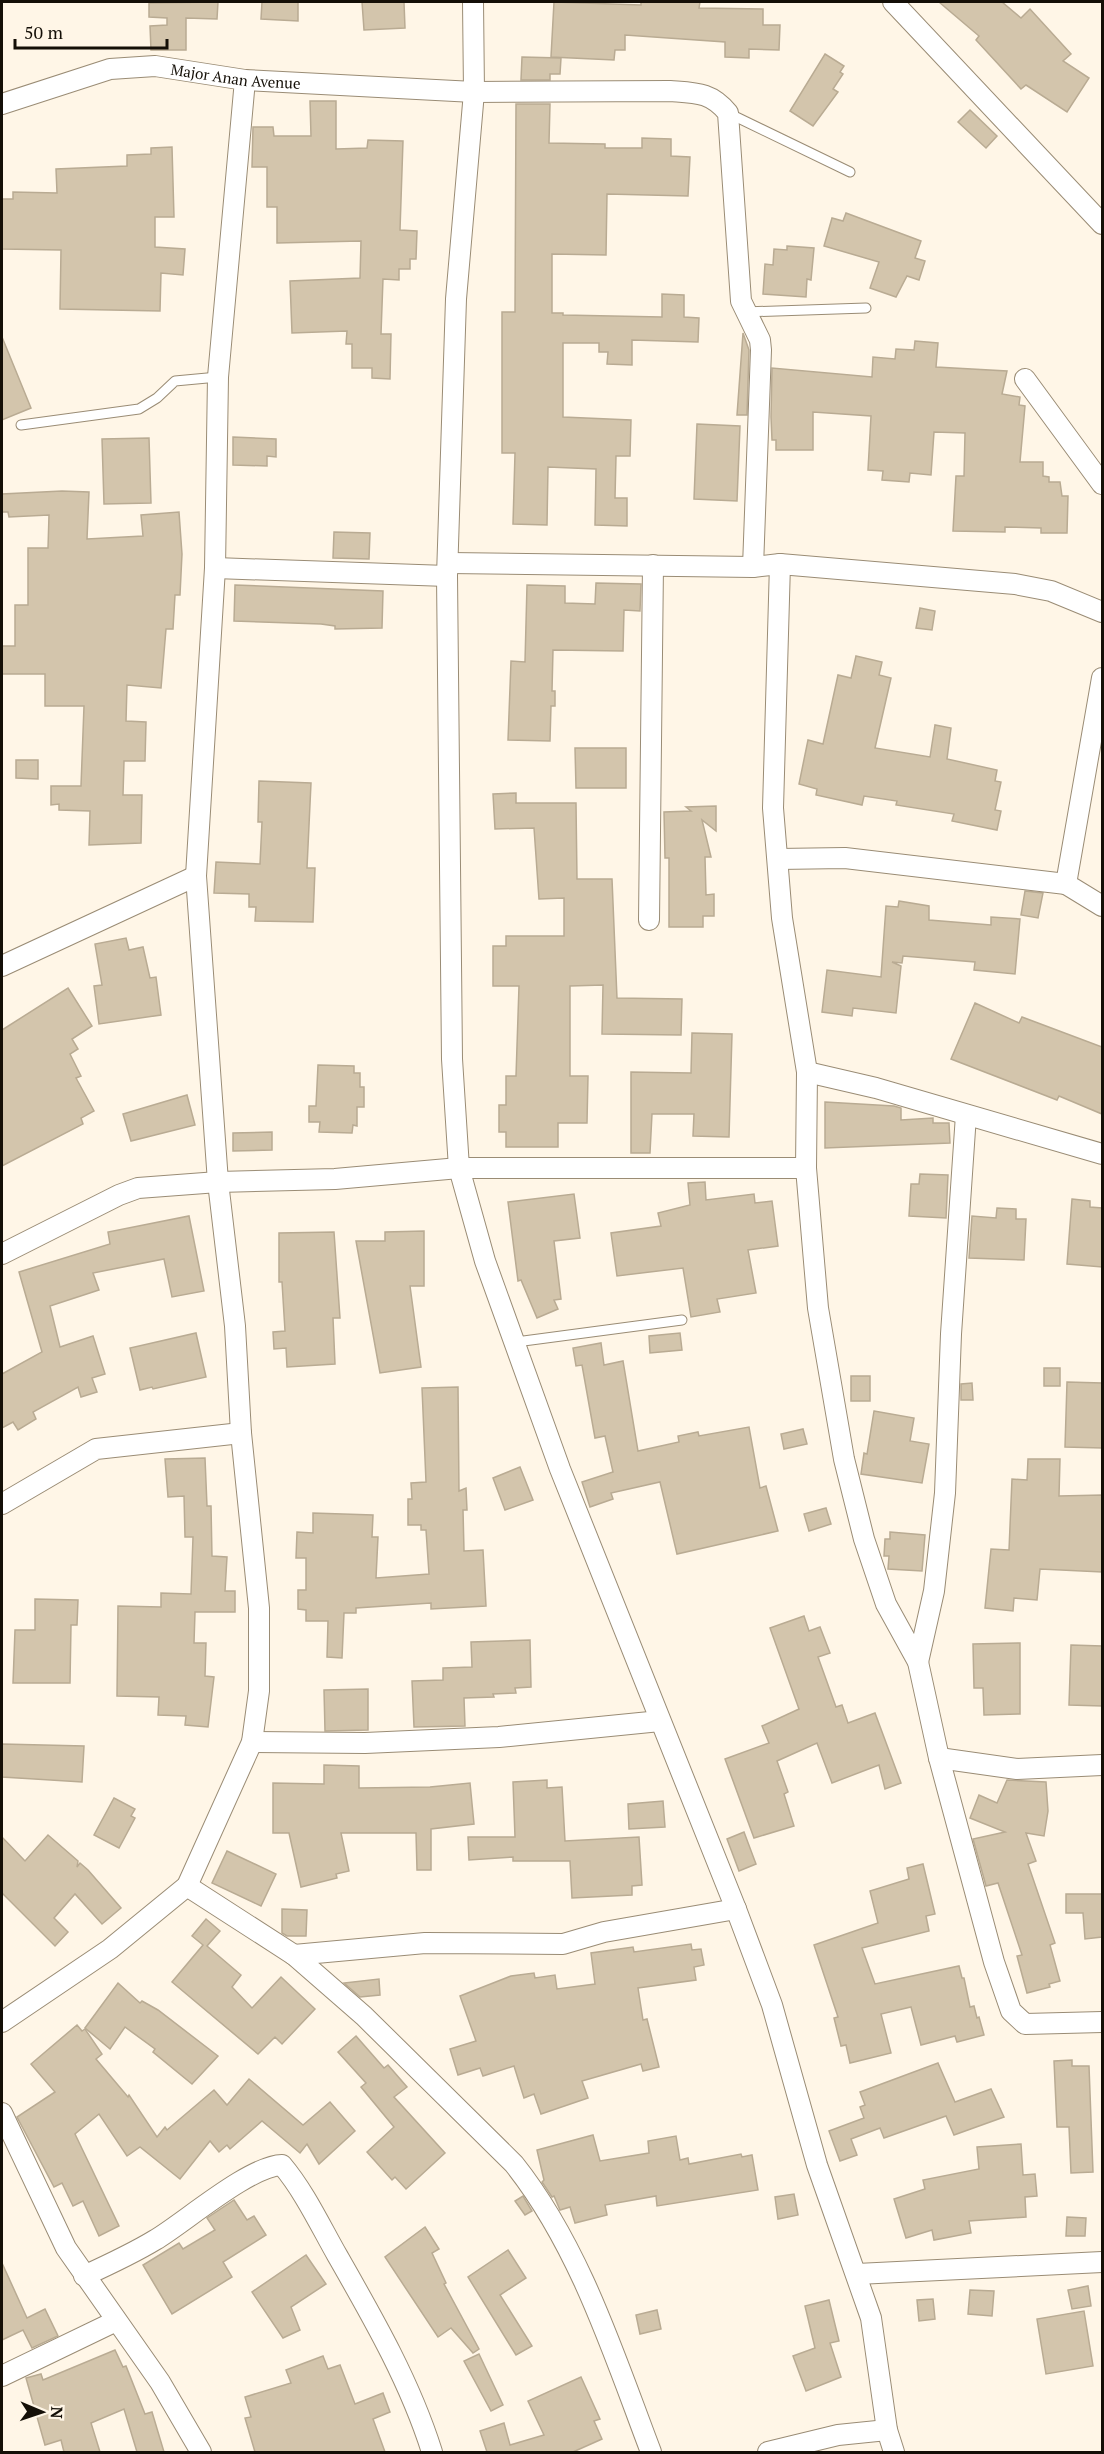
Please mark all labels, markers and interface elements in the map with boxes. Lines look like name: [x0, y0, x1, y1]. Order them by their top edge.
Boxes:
scale bar: [15, 12, 166, 50]
text: 50 m: [24, 20, 64, 44]
street label: Major Anan Avenue: [169, 59, 301, 93]
north arrow: [12, 2382, 72, 2442]
text: N: [46, 2406, 68, 2419]

